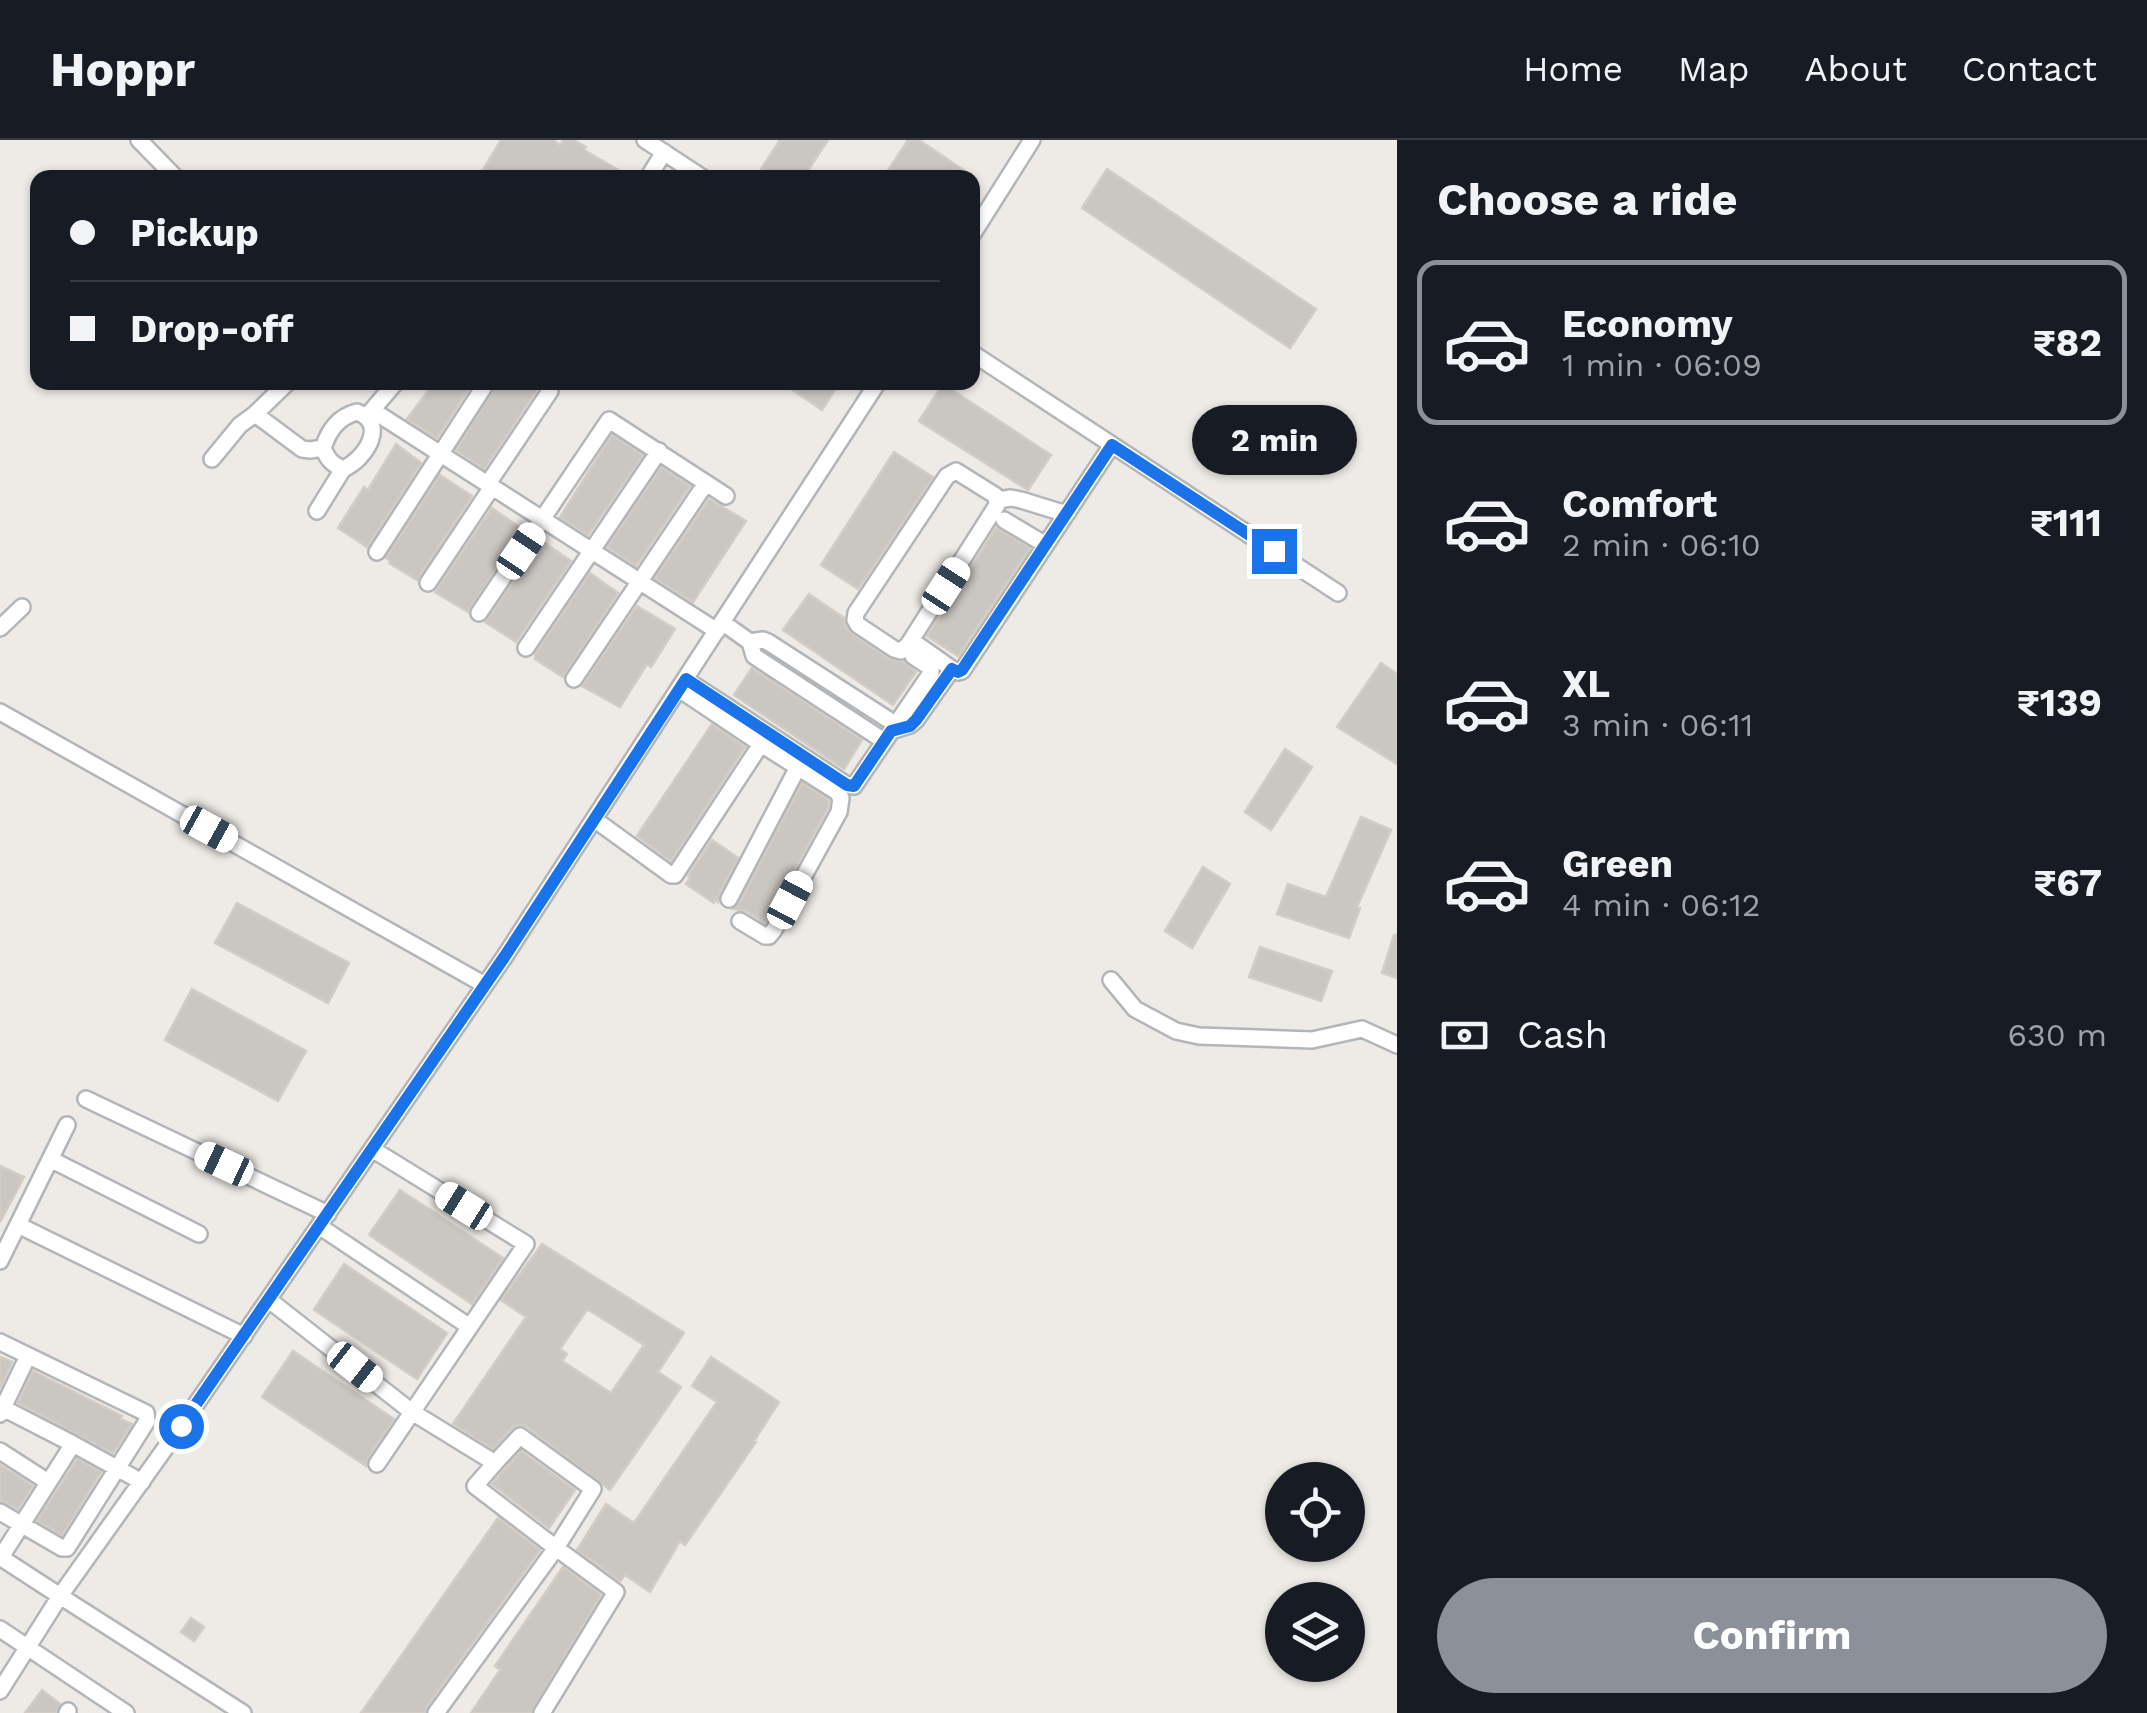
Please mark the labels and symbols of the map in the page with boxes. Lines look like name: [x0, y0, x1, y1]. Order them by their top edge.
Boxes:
callout: 2 min: [1192, 406, 1356, 476]
car: [492, 518, 550, 584]
route end: [1252, 529, 1297, 574]
car: [917, 553, 975, 619]
car: [175, 801, 243, 857]
car: [763, 866, 817, 934]
car: [190, 1138, 258, 1190]
car: [431, 1177, 497, 1235]
car: [322, 1337, 388, 1397]
route start: [159, 1404, 204, 1449]

